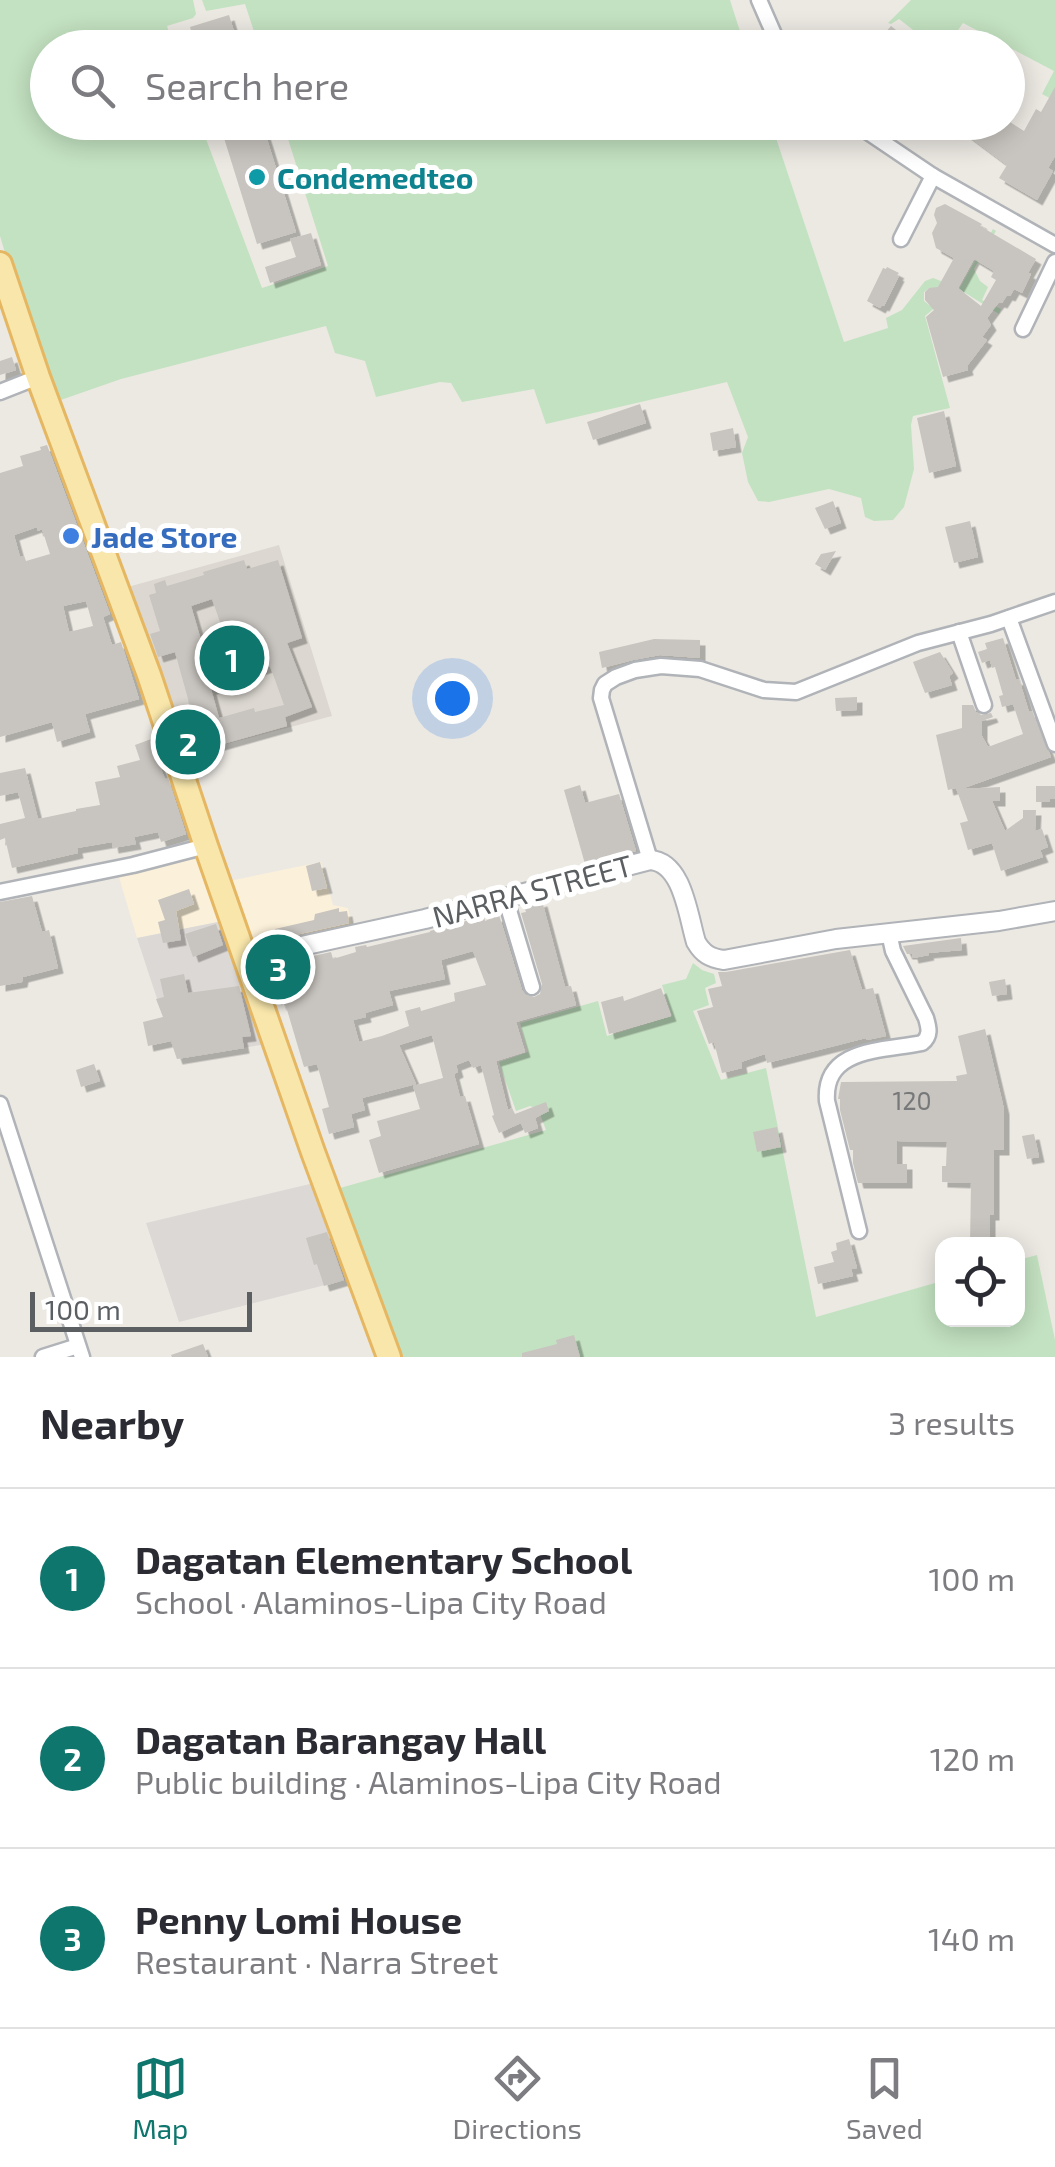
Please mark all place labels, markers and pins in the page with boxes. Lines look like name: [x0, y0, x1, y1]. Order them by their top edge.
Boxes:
place label: Condemedteo: [277, 159, 473, 195]
marker: Condemedteo: [246, 166, 268, 188]
place label: Jade Store: [91, 518, 238, 554]
marker: Jade Store: [60, 525, 82, 547]
pin: 1: [200, 620, 264, 696]
pin: 2: [156, 704, 220, 780]
pin: 3: [246, 930, 310, 1004]

